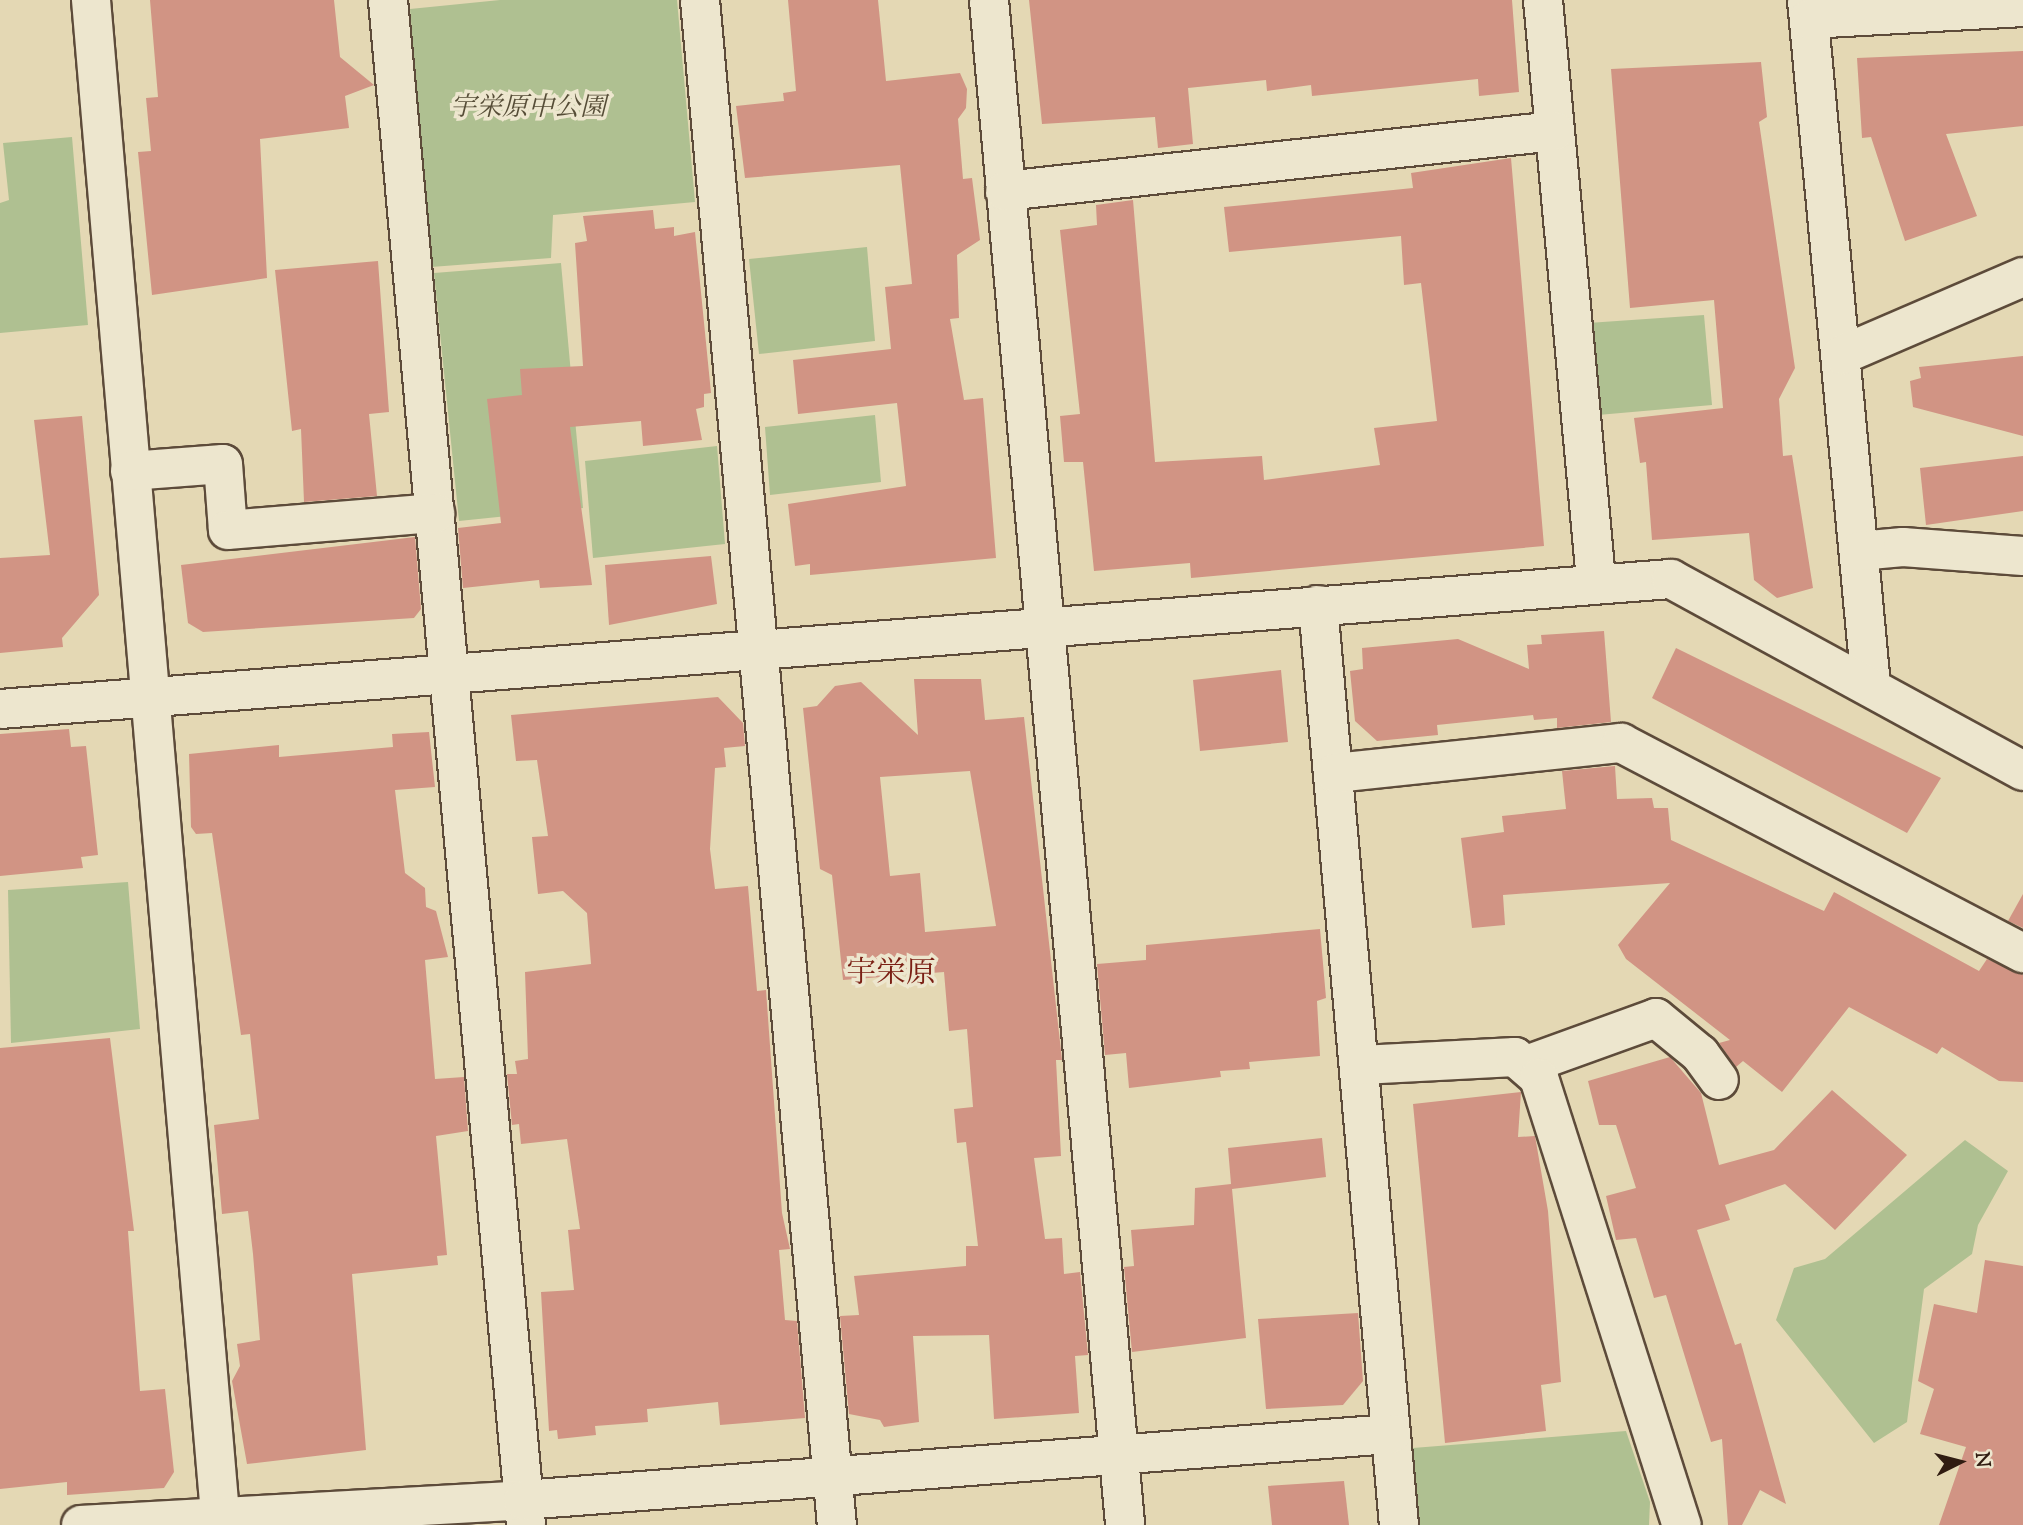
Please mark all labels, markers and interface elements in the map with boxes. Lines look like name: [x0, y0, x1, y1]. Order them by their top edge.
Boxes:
park label: 宇栄原中公園: [450, 93, 606, 125]
district label: 宇栄原: [846, 957, 936, 993]
north arrow: [1925, 1427, 1995, 1497]
text: N: [1967, 1451, 1996, 1469]

